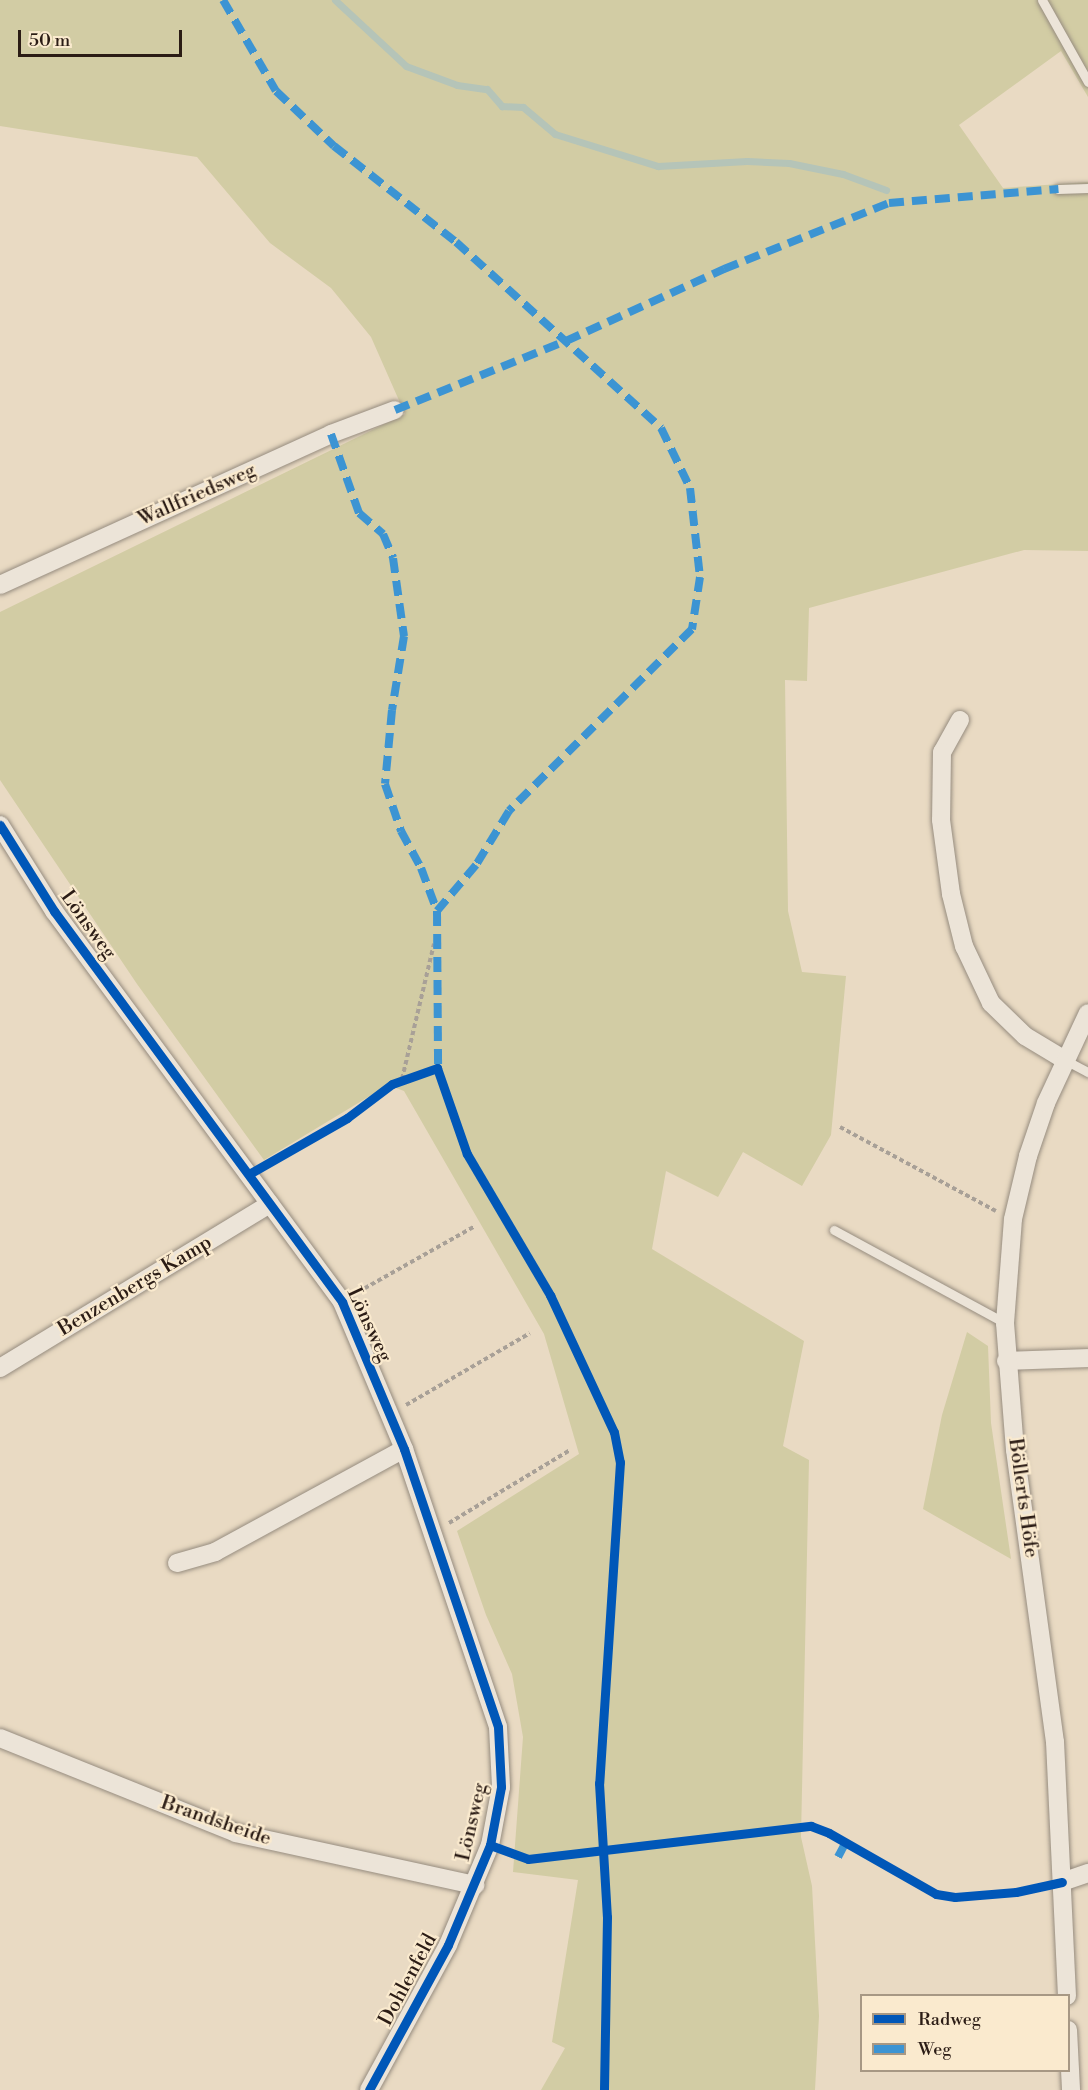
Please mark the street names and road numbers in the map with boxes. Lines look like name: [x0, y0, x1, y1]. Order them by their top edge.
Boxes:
street label: Wallfriedsweg: [134, 458, 260, 532]
street label: Lönsweg: [55, 886, 121, 964]
street label: Benzenbergs Kamp: [54, 1231, 216, 1341]
street label: Lönsweg: [341, 1284, 397, 1366]
street label: Böllerts Höfe: [1003, 1437, 1043, 1559]
street label: Lönsweg: [451, 1780, 493, 1864]
street label: Brandsheide: [158, 1791, 274, 1851]
street label: Dohlenfeld: [374, 1930, 442, 2030]

